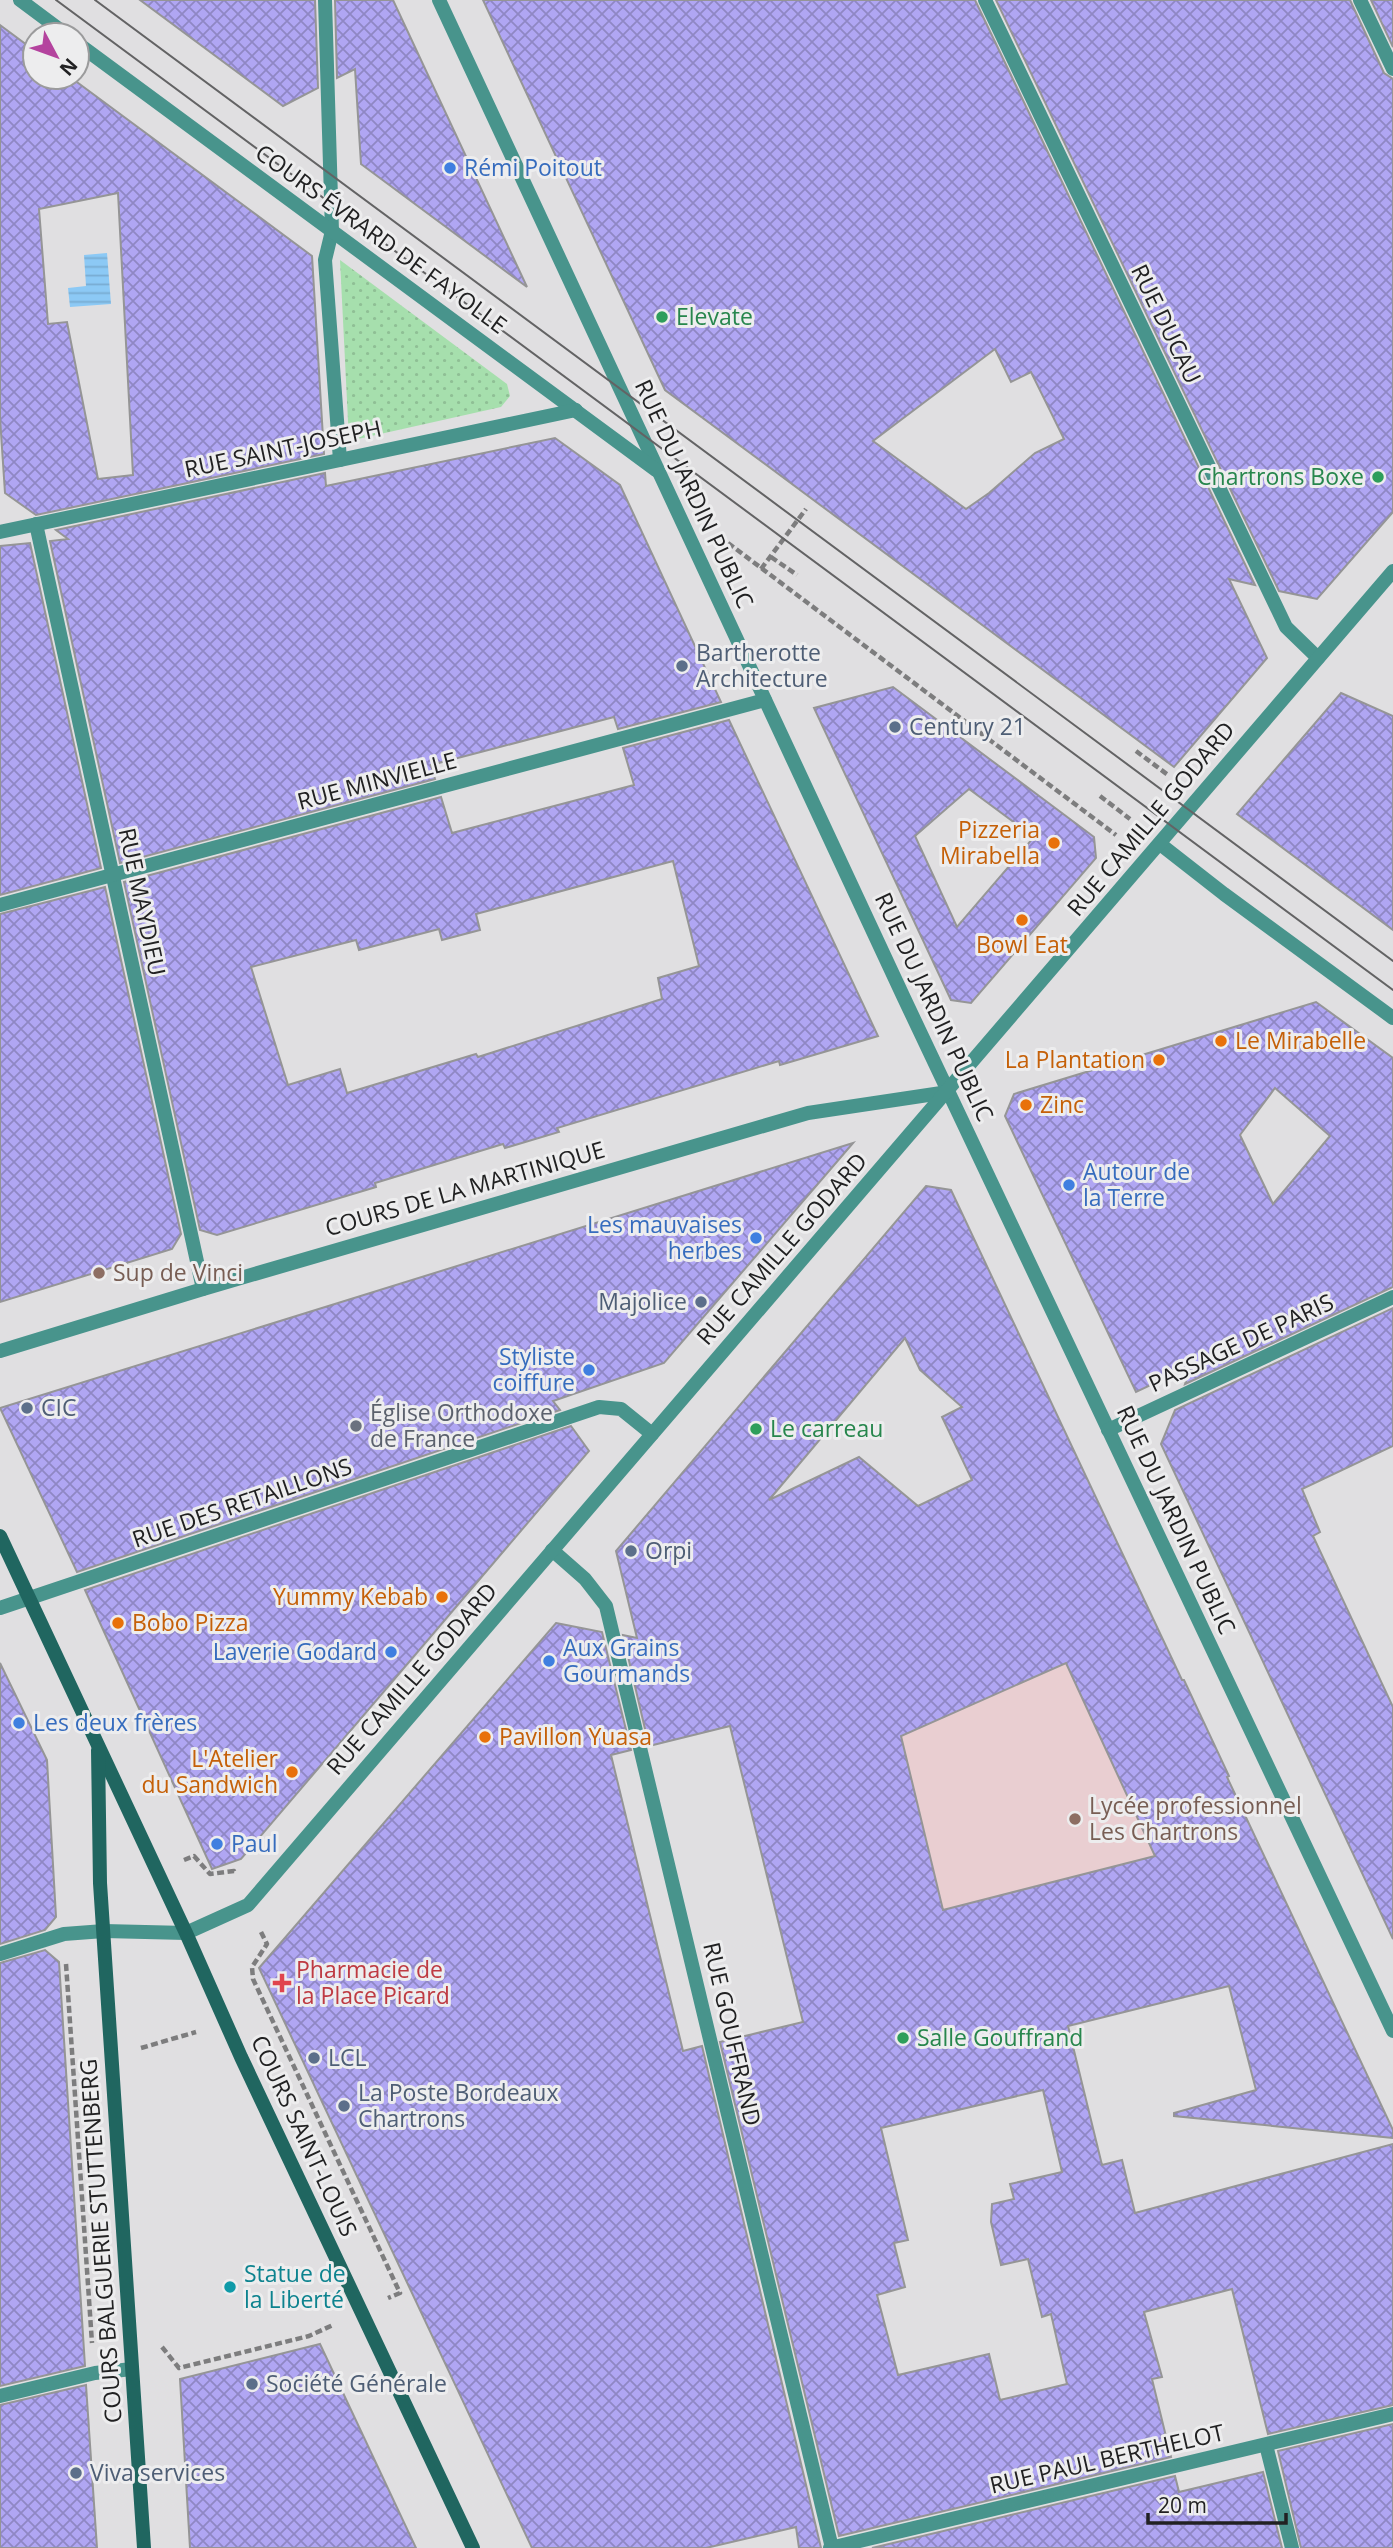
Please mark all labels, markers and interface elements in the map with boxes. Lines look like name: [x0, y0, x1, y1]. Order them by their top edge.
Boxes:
north arrow: [21, 21, 91, 91]
text: N: [54, 53, 84, 82]
street label: COURS ÉVRARD DE FAYOLLE: [249, 136, 514, 340]
place label: Rémi Poitout: [464, 151, 602, 183]
marker: Rémi Poitout: [442, 160, 458, 176]
street label: RUE DUCAU: [1124, 259, 1210, 389]
place label: Elevate: [676, 300, 753, 332]
marker: Elevate: [654, 309, 670, 325]
street label: RUE DU JARDIN PUBLIC: [628, 374, 762, 613]
street label: RUE SAINT-JOSEPH: [181, 411, 384, 485]
place label: Chartrons Boxe: [1197, 460, 1364, 492]
marker: Chartrons Boxe: [1370, 469, 1386, 485]
place label: Bartherotte Architecture: [696, 636, 828, 694]
marker: Bartherotte Architecture: [674, 658, 690, 674]
place label: Century 21: [909, 710, 1026, 742]
street label: RUE CAMILLE GODARD: [1059, 714, 1241, 923]
marker: Century 21: [887, 719, 903, 735]
street label: RUE MINVIELLE: [293, 743, 460, 817]
place label: Pizzeria Mirabella: [940, 813, 1040, 871]
street label: RUE MAYDIEU: [112, 825, 174, 979]
marker: Pizzeria Mirabella: [1046, 835, 1062, 851]
street label: RUE DU JARDIN PUBLIC: [868, 887, 1002, 1126]
marker: Bowl Eat: [1014, 912, 1030, 928]
place label: Bowl Eat: [976, 928, 1068, 960]
place label: Le Mirabelle: [1235, 1024, 1366, 1056]
marker: Le Mirabelle: [1213, 1033, 1229, 1049]
place label: La Plantation: [1005, 1043, 1145, 1075]
marker: La Plantation: [1151, 1052, 1167, 1068]
place label: Zinc: [1040, 1088, 1084, 1120]
marker: Zinc: [1018, 1097, 1034, 1113]
street label: COURS DE LA MARTINIQUE: [321, 1133, 608, 1243]
street label: RUE CAMILLE GODARD: [689, 1145, 874, 1351]
place label: Autour de la Terre: [1083, 1155, 1190, 1213]
marker: Autour de la Terre: [1061, 1177, 1077, 1193]
place label: Les mauvaises herbes: [587, 1208, 742, 1266]
marker: Les mauvaises herbes: [748, 1230, 764, 1246]
place label: Sup de Vinci: [113, 1256, 243, 1288]
marker: Sup de Vinci: [91, 1265, 107, 1281]
place label: Majolice: [598, 1285, 687, 1317]
street label: PASSAGE DE PARIS: [1143, 1285, 1338, 1399]
marker: Majolice: [693, 1294, 709, 1310]
place label: Styliste coiffure: [492, 1340, 575, 1398]
marker: Styliste coiffure: [581, 1362, 597, 1378]
place label: CIC: [41, 1391, 76, 1423]
place label: Église Orthodoxe de France: [370, 1396, 553, 1454]
marker: CIC: [19, 1400, 35, 1416]
street label: RUE DU JARDIN PUBLIC: [1110, 1400, 1244, 1639]
place label: Le carreau: [770, 1412, 883, 1444]
marker: Église Orthodoxe de France: [348, 1418, 364, 1434]
marker: Le carreau: [748, 1421, 764, 1437]
street label: RUE DES RETAILLONS: [128, 1449, 356, 1555]
place label: Orpi: [645, 1534, 692, 1566]
marker: Orpi: [623, 1543, 639, 1559]
street label: RUE CAMILLE GODARD: [319, 1575, 504, 1781]
place label: Yummy Kebab: [273, 1580, 428, 1612]
marker: Yummy Kebab: [434, 1589, 450, 1605]
place label: Bobo Pizza: [132, 1606, 249, 1638]
marker: Bobo Pizza: [110, 1615, 126, 1631]
place label: Aux Grains Gourmands: [563, 1631, 690, 1689]
place label: Laverie Godard: [213, 1635, 377, 1667]
marker: Laverie Godard: [383, 1644, 399, 1660]
marker: Aux Grains Gourmands: [541, 1653, 557, 1669]
place label: Les deux frères: [33, 1706, 197, 1738]
marker: Les deux frères: [11, 1715, 27, 1731]
place label: Pavillon Yuasa: [499, 1720, 652, 1752]
marker: Pavillon Yuasa: [477, 1729, 493, 1745]
place label: L'Atelier du Sandwich: [142, 1742, 279, 1800]
marker: L'Atelier du Sandwich: [284, 1764, 300, 1780]
place label: Lycée professionnel Les Chartrons: [1089, 1789, 1302, 1847]
marker: Lycée professionnel Les Chartrons: [1067, 1811, 1083, 1827]
place label: Paul: [231, 1827, 278, 1859]
marker: Paul: [209, 1836, 225, 1852]
street label: RUE GOUFFRAND: [696, 1939, 770, 2129]
place label: Pharmacie de la Place Picard: [296, 1953, 450, 2011]
marker: Pharmacie de la Place Picard: [274, 1975, 290, 1991]
place label: Salle Gouffrand: [917, 2021, 1083, 2053]
street label: COURS SAINT-LOUIS: [244, 2030, 366, 2241]
marker: Salle Gouffrand: [895, 2030, 911, 2046]
place label: LCL: [328, 2041, 367, 2073]
marker: LCL: [306, 2050, 322, 2066]
street label: COURS BALGUERIE STUTTENBERG: [71, 2058, 129, 2424]
place label: La Poste Bordeaux Chartrons: [358, 2076, 559, 2134]
marker: La Poste Bordeaux Chartrons: [336, 2098, 352, 2114]
place label: Statue de la Liberté: [244, 2257, 346, 2315]
marker: Statue de la Liberté: [222, 2279, 238, 2295]
place label: Société Générale: [266, 2367, 447, 2399]
marker: Société Générale: [244, 2376, 260, 2392]
street label: RUE PAUL BERTHELOT: [986, 2415, 1227, 2501]
place label: Viva services: [90, 2456, 225, 2488]
marker: Viva services: [68, 2465, 84, 2481]
scale bar: [1148, 2482, 1286, 2526]
text: 20 m: [1158, 2491, 1207, 2519]

